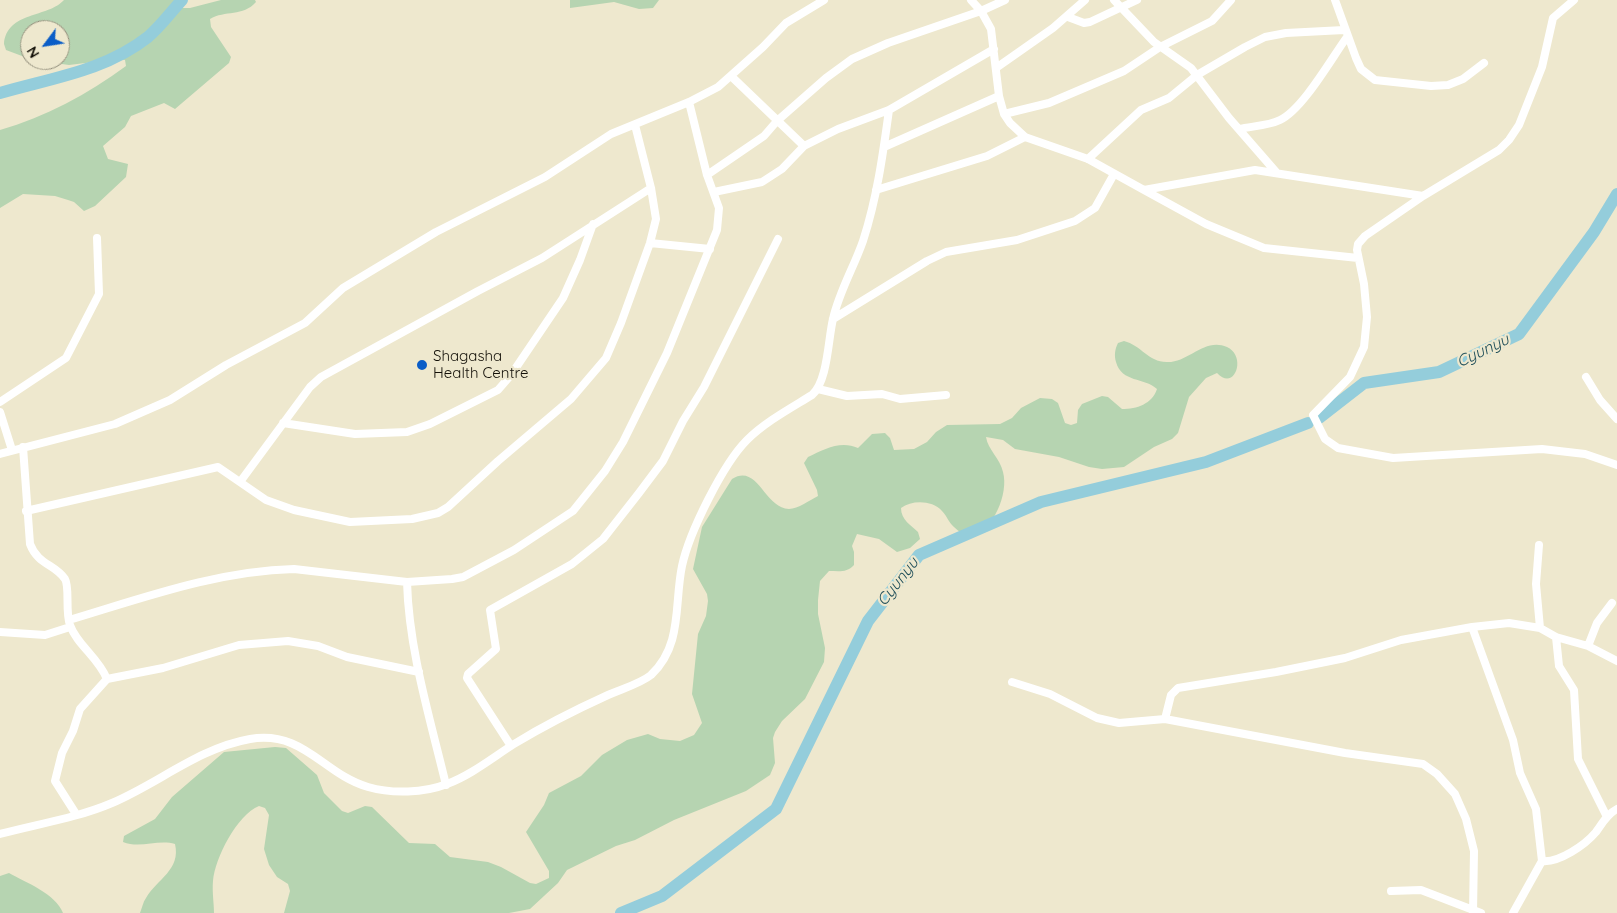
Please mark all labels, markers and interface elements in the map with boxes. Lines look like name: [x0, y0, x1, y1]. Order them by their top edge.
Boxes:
north arrow: [20, 20, 70, 70]
text: N: [23, 43, 43, 61]
water label: Cyunyu: [1454, 330, 1512, 372]
place label: Shagasha Health Centre: [433, 347, 528, 382]
marker: Shagasha Health Centre: [415, 358, 429, 372]
water label: Cyunyu: [873, 554, 923, 610]

